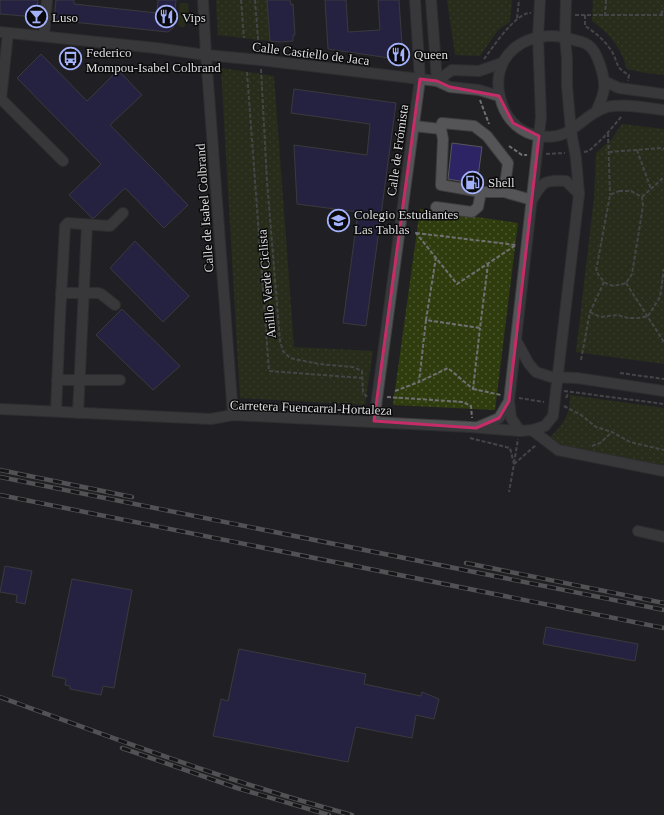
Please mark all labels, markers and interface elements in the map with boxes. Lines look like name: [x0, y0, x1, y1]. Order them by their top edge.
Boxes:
bar icon: Luso: [23, 4, 49, 30]
restaurant icon: Vips: [154, 4, 180, 30]
place label: Luso: [52, 10, 78, 25]
place label: Vips: [182, 10, 206, 25]
street label: Calle Castiello de Jaca: [251, 39, 371, 68]
restaurant icon: Queen: [386, 41, 412, 67]
place label: Federico Mompou-Isabel Colbrand: [86, 45, 221, 75]
bus stop icon: Federico Mompou-Isabel Colbrand: [57, 46, 83, 72]
place label: Queen: [414, 47, 448, 62]
street label: Calle de Frómista: [384, 103, 411, 197]
street label: Calle de Isabel Colbrand: [192, 143, 216, 273]
fuel station icon: Shell: [459, 169, 485, 195]
place label: Shell: [488, 175, 515, 190]
place label: Colegio Estudiantes Las Tablas: [354, 207, 458, 237]
school or university icon: Colegio Estudiantes Las Tablas: [325, 208, 351, 234]
street label: Anillo Verde Ciclista: [254, 229, 279, 339]
street label: Carretera Fuencarral-Hortaleza: [230, 397, 392, 418]

